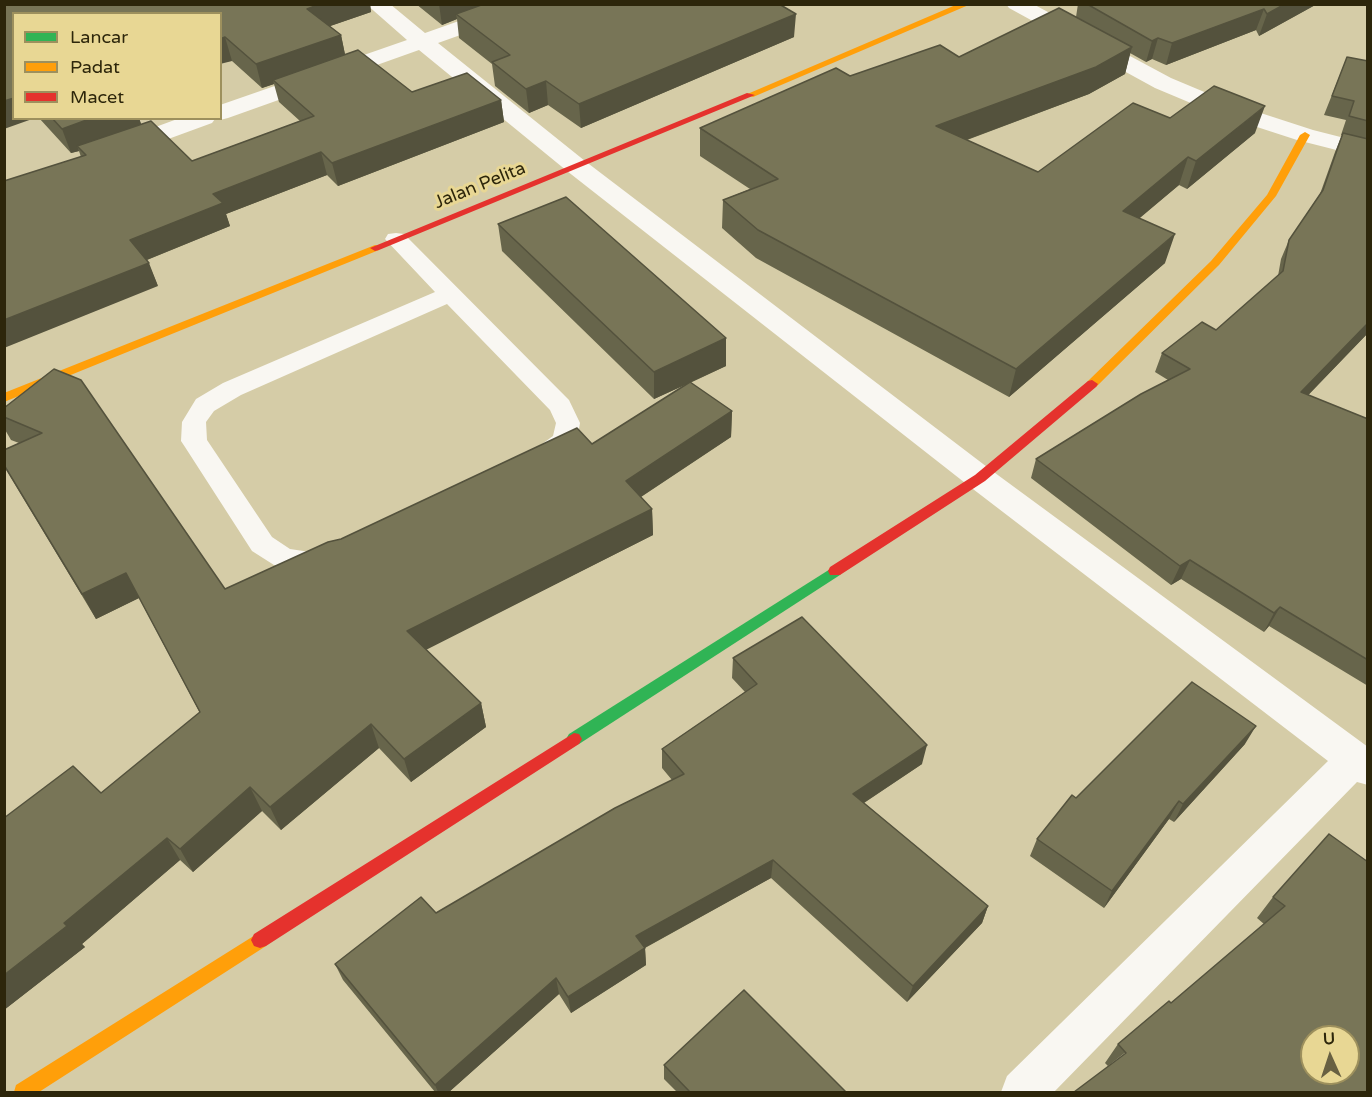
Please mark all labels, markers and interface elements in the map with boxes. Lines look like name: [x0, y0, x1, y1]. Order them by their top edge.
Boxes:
legend: [12, 12, 222, 120]
text: Lancar: [70, 26, 128, 48]
text: Padat: [70, 56, 120, 78]
text: Macet: [70, 86, 124, 108]
street label: Jalan Pelita: [431, 158, 529, 214]
north arrow: [1300, 1025, 1360, 1085]
text: U: [1323, 1029, 1336, 1049]

